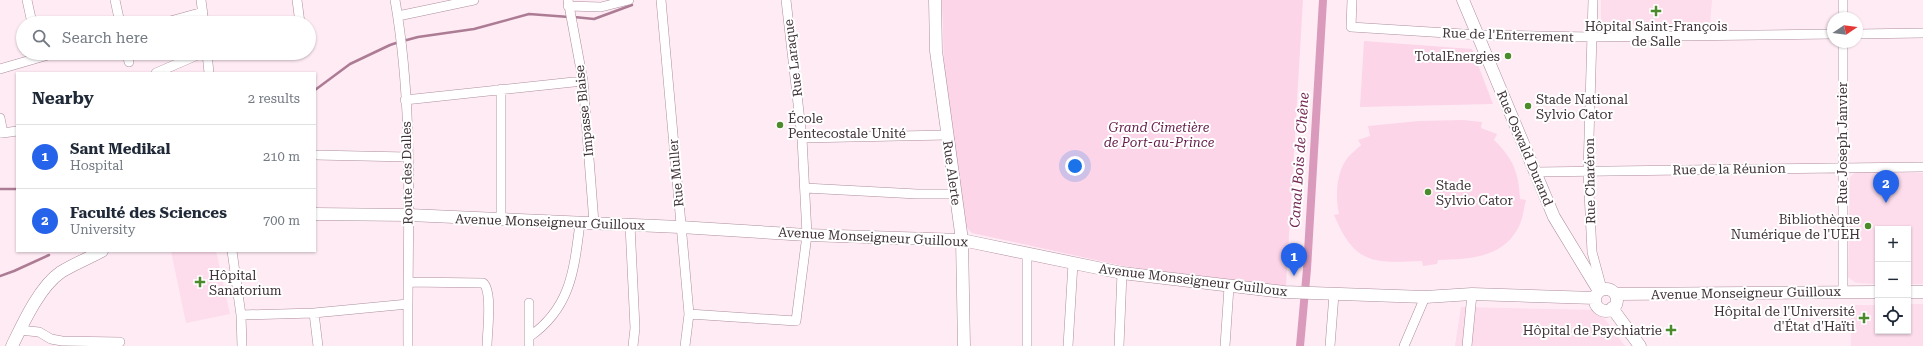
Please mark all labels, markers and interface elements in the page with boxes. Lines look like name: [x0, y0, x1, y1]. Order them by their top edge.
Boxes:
marker: Hôpital Saint-François de Salle: [1650, 5, 1662, 17]
north arrow: [1827, 12, 1863, 48]
search box: [16, 16, 316, 60]
street label: Rue Laraque: [781, 18, 805, 98]
place label: Hôpital Saint-François de Salle: [1585, 19, 1727, 49]
street label: Rue de l'Enterrement: [1442, 25, 1574, 45]
icon: search: [30, 27, 52, 49]
text: Search here: [62, 29, 148, 47]
place label: TotalEnergies: [1414, 49, 1500, 64]
marker: TotalEnergies: [1503, 51, 1513, 61]
street label: Impasse Blaise: [572, 64, 596, 158]
street label: Rue Joseph Janvier: [1835, 81, 1850, 204]
text: Nearby: [32, 88, 94, 108]
street label: Rue Oswald Durand: [1494, 88, 1556, 209]
text: 2 results: [248, 91, 300, 106]
water label: Canal Bois de Chêne: [1286, 92, 1312, 228]
place label: Stade National Sylvio Cator: [1536, 92, 1628, 122]
marker: Stade National Sylvio Cator: [1523, 101, 1533, 111]
place label: École Pentecostale Unité: [788, 110, 906, 141]
marker: École Pentecostale Unité: [775, 120, 785, 130]
park label: Grand Cimetière de Port-au-Prince: [1104, 120, 1215, 150]
street label: Route des Dalles: [399, 121, 415, 225]
street label: Rue Charéron: [1582, 137, 1598, 224]
street label: Rue Muller: [665, 138, 686, 208]
text: Sant Medikal: [70, 140, 170, 158]
street label: Rue Alerte: [940, 140, 964, 206]
text: 1: [41, 149, 49, 164]
text: 210 m: [263, 149, 300, 164]
your location: [1065, 156, 1085, 176]
text: Hospital: [70, 158, 123, 173]
street label: Rue de la Réunion: [1672, 161, 1786, 177]
pin: 2: [1873, 170, 1899, 203]
place label: Stade Sylvio Cator: [1436, 178, 1514, 208]
marker: Stade Sylvio Cator: [1423, 187, 1433, 197]
text: Faculté des Sciences: [70, 204, 227, 222]
street label: Avenue Monseigneur Guilloux: [455, 211, 646, 233]
place label: Bibliothèque Numérique de l'UEH: [1731, 212, 1860, 242]
text: 2: [41, 213, 49, 228]
text: 700 m: [263, 213, 300, 228]
marker: Bibliothèque Numérique de l'UEH: [1863, 221, 1873, 231]
text: University: [70, 222, 135, 237]
street label: Avenue Monseigneur Guilloux: [778, 225, 969, 249]
map controls: [1875, 226, 1911, 334]
button: +: [1875, 226, 1911, 262]
pin: 1: [1281, 243, 1307, 276]
street label: Avenue Monseigneur Guilloux: [1098, 261, 1289, 299]
button: −: [1875, 262, 1911, 298]
place label: Hôpital Sanatorium: [209, 268, 282, 298]
marker: Hôpital Sanatorium: [194, 276, 206, 288]
street label: Avenue Monseigneur Guilloux: [1651, 284, 1842, 302]
button: locate: [1875, 298, 1911, 334]
place label: Hôpital de l'Université d'État d'Haïti: [1714, 304, 1855, 334]
marker: Hôpital de l'Université d'État d'Haïti: [1858, 312, 1870, 324]
place label: Hôpital de Psychiatrie: [1523, 323, 1662, 338]
marker: Hôpital de Psychiatrie: [1665, 324, 1677, 336]

